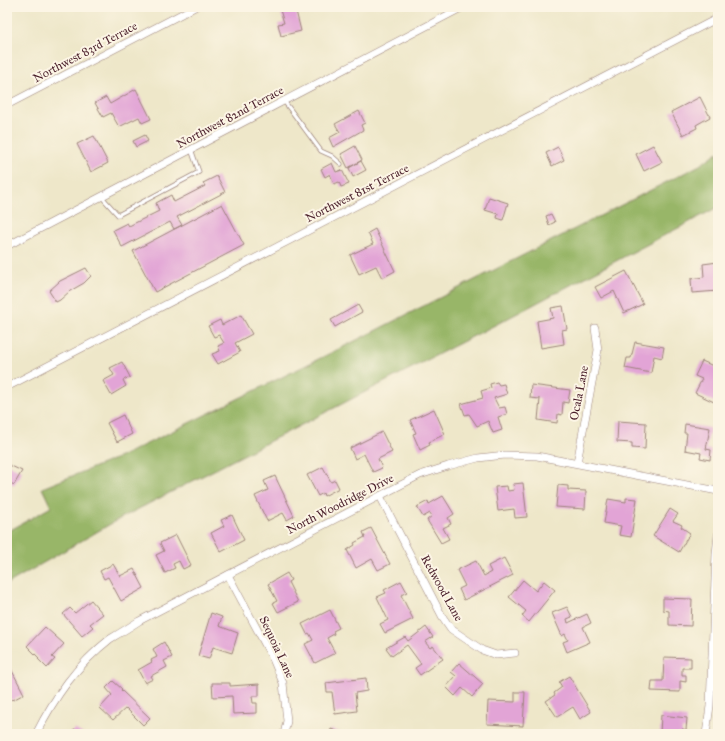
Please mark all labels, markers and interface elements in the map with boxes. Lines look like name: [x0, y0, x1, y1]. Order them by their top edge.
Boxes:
street label: Northwest 83rd Terrace: [31, 19, 139, 85]
street label: Northwest 82nd Terrace: [174, 83, 286, 151]
street label: Northwest 81st Terrace: [303, 161, 411, 225]
street label: Ocala Lane: [567, 364, 591, 422]
street label: North Woodridge Drive: [284, 471, 396, 538]
street label: Redwood Lane: [418, 552, 466, 624]
street label: Sequoia Lane: [256, 614, 297, 681]

